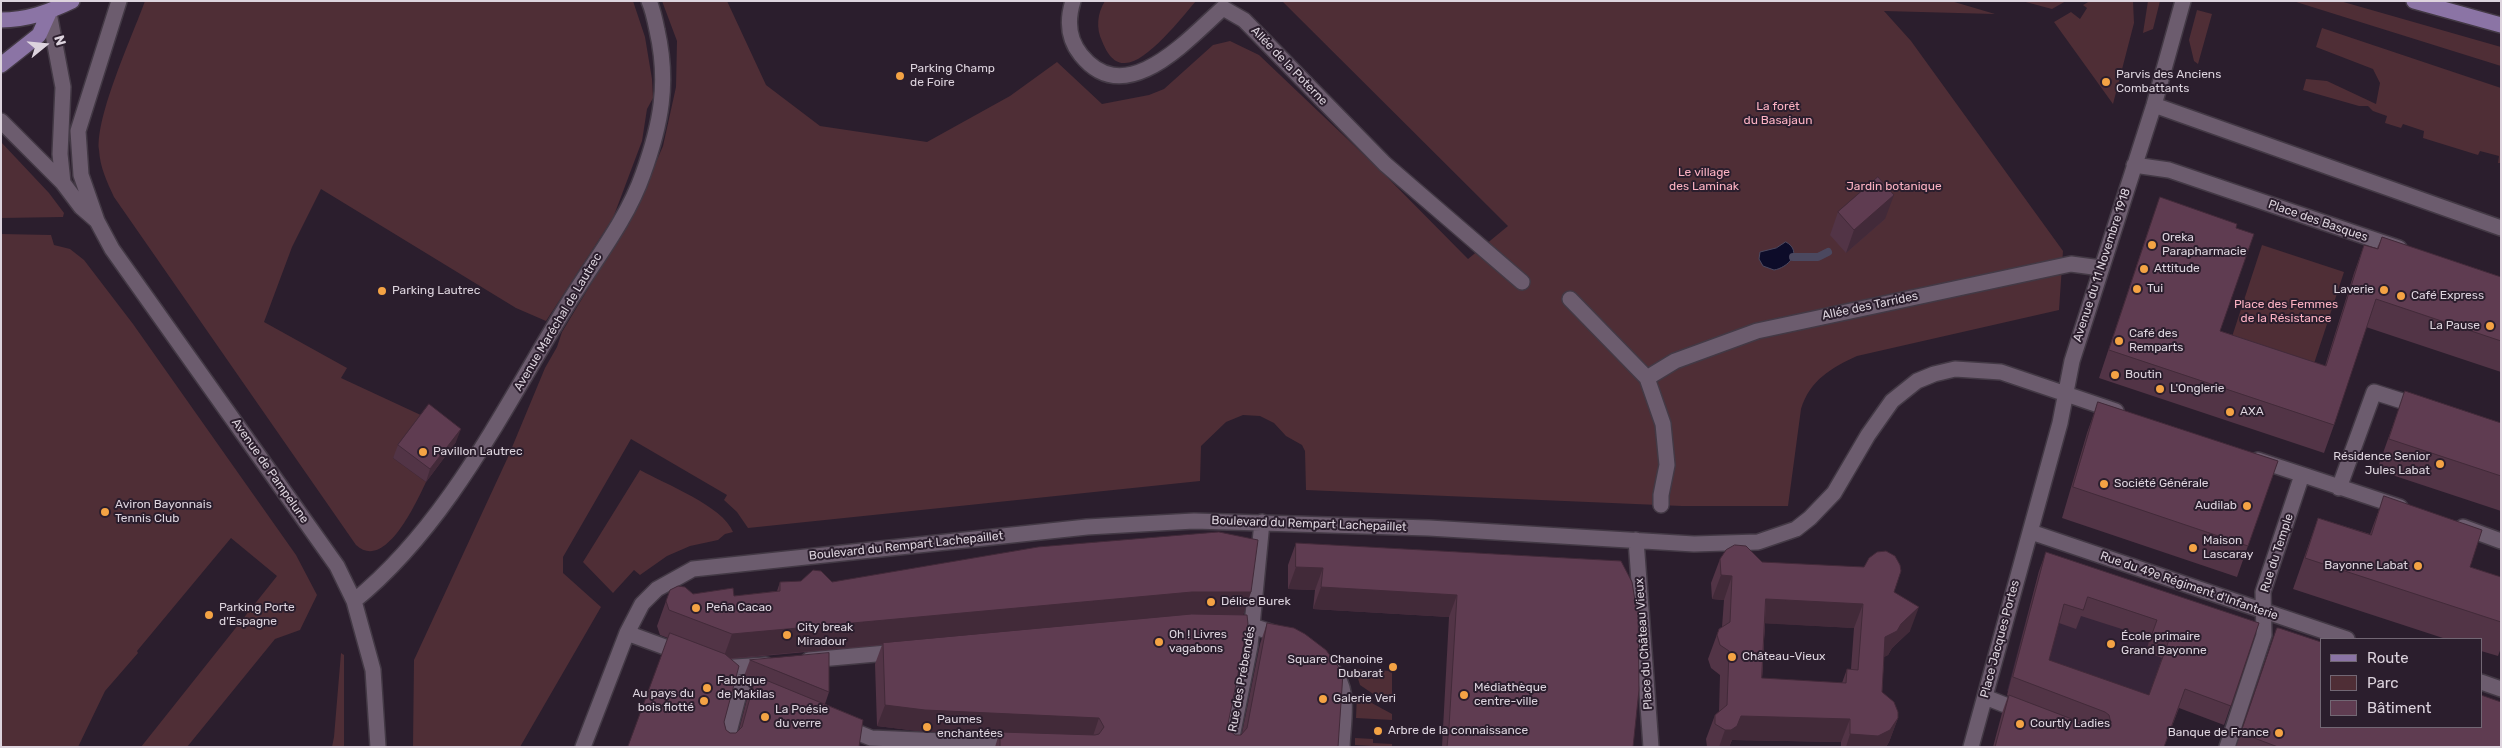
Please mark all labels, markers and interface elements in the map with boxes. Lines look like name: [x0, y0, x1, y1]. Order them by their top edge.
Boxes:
north arrow: [20, 20, 70, 70]
street label: Allée de la Poterne: [1248, 24, 1330, 108]
text: N: [50, 33, 69, 48]
place label: Parking Champ de Foire: [910, 62, 995, 90]
place label: Parvis des Anciens Combattants: [2116, 68, 2221, 96]
marker: Parking Champ de Foire: [894, 70, 906, 82]
marker: Parvis des Anciens Combattants: [2100, 76, 2112, 88]
park label: La forêt du Basajaun: [1744, 100, 1812, 128]
park label: Le village des Laminak: [1669, 166, 1739, 194]
park label: Jardin botanique: [1846, 180, 1942, 194]
street label: Avenue du 11 Novembre 1918: [2070, 186, 2134, 344]
street label: Place des Basques: [2266, 197, 2370, 245]
place label: Oreka Parapharmacie: [2162, 231, 2246, 259]
marker: Oreka Parapharmacie: [2146, 239, 2158, 251]
street label: Avenue Maréchal de Lautrec: [511, 250, 605, 394]
place label: Attitude: [2154, 262, 2200, 276]
marker: Attitude: [2138, 263, 2150, 275]
place label: Tui: [2147, 282, 2163, 296]
marker: Tui: [2131, 283, 2143, 295]
place label: Laverie: [2333, 283, 2374, 297]
place label: Parking Lautrec: [392, 284, 480, 298]
marker: Laverie: [2378, 284, 2390, 296]
marker: Parking Lautrec: [376, 285, 388, 297]
street label: Allée des Tarrides: [1821, 289, 1919, 323]
place label: Café Express: [2411, 289, 2484, 303]
marker: Café Express: [2395, 290, 2407, 302]
park label: Place des Femmes de la Résistance: [2234, 298, 2338, 326]
place label: La Pause: [2429, 319, 2480, 333]
marker: La Pause: [2484, 320, 2496, 332]
place label: Café des Remparts: [2129, 327, 2183, 355]
marker: Café des Remparts: [2113, 335, 2125, 347]
place label: Boutin: [2125, 368, 2162, 382]
marker: Boutin: [2109, 369, 2121, 381]
place label: L'Onglerie: [2170, 382, 2224, 396]
marker: L'Onglerie: [2154, 383, 2166, 395]
place label: AXA: [2240, 405, 2264, 419]
marker: AXA: [2224, 406, 2236, 418]
street label: Avenue de Pampelune: [228, 416, 312, 526]
place label: Pavillon Lautrec: [433, 445, 523, 459]
marker: Pavillon Lautrec: [417, 446, 429, 458]
place label: Résidence Senior Jules Labat: [2333, 450, 2430, 478]
marker: Résidence Senior Jules Labat: [2434, 458, 2446, 470]
place label: Société Générale: [2114, 477, 2209, 491]
marker: Société Générale: [2098, 478, 2110, 490]
place label: Aviron Bayonnais Tennis Club: [115, 498, 212, 526]
place label: Audilab: [2195, 499, 2237, 513]
marker: Audilab: [2241, 500, 2253, 512]
marker: Aviron Bayonnais Tennis Club: [99, 506, 111, 518]
street label: Rue du Temple: [2257, 512, 2297, 594]
street label: Boulevard du Rempart Lachepaillet: [1211, 513, 1407, 535]
street label: Boulevard du Rempart Lachepaillet: [808, 529, 1004, 563]
place label: Maison Lascaray: [2203, 534, 2253, 562]
marker: Maison Lascaray: [2187, 542, 2199, 554]
street label: Rue du 49e Régiment d'Infanterie: [2098, 549, 2280, 623]
place label: Bayonne Labat: [2324, 559, 2408, 573]
marker: Bayonne Labat: [2412, 560, 2424, 572]
street label: Place du Château Vieux: [1632, 578, 1656, 710]
street label: Place Jacques Portes: [1977, 579, 2023, 699]
place label: Délice Burek: [1221, 595, 1291, 609]
marker: Délice Burek: [1205, 596, 1217, 608]
place label: Parking Porte d'Espagne: [219, 601, 295, 629]
place label: Peña Cacao: [706, 601, 772, 615]
marker: Peña Cacao: [690, 602, 702, 614]
marker: Parking Porte d'Espagne: [203, 609, 215, 621]
place label: City break Miradour: [797, 621, 853, 649]
street label: Rue des Prébendés: [1226, 625, 1258, 733]
place label: Oh ! Livres vagabons: [1169, 628, 1227, 656]
marker: City break Miradour: [781, 629, 793, 641]
place label: École primaire Grand Bayonne: [2121, 630, 2207, 658]
marker: Oh ! Livres vagabons: [1153, 636, 1165, 648]
marker: École primaire Grand Bayonne: [2105, 638, 2117, 650]
legend: [2320, 638, 2482, 728]
text: Route: [2367, 649, 2409, 667]
place label: Château-Vieux: [1742, 650, 1826, 664]
marker: Château-Vieux: [1726, 651, 1738, 663]
place label: Square Chanoine Dubarat: [1287, 653, 1383, 681]
marker: Square Chanoine Dubarat: [1387, 661, 1399, 673]
place label: Fabrique de Makilas: [717, 674, 775, 702]
text: Parc: [2367, 674, 2399, 692]
place label: Médiathèque centre-ville: [1474, 681, 1547, 709]
marker: Fabrique de Makilas: [701, 682, 713, 694]
place label: Au pays du bois flotté: [632, 687, 694, 715]
marker: Médiathèque centre-ville: [1458, 689, 1470, 701]
place label: Galerie Veri: [1333, 692, 1396, 706]
marker: Galerie Veri: [1317, 693, 1329, 705]
marker: Au pays du bois flotté: [698, 695, 710, 707]
text: Bâtiment: [2367, 699, 2431, 717]
place label: La Poésie du verre: [775, 703, 828, 731]
marker: La Poésie du verre: [759, 711, 771, 723]
place label: Paumes enchantées: [937, 713, 1003, 741]
place label: Courtly Ladies: [2030, 717, 2110, 731]
marker: Courtly Ladies: [2014, 718, 2026, 730]
marker: Paumes enchantées: [921, 721, 933, 733]
place label: Arbre de la connaissance: [1388, 724, 1528, 738]
marker: Arbre de la connaissance: [1372, 725, 1384, 737]
place label: Banque de France: [2168, 726, 2269, 740]
marker: Banque de France: [2273, 727, 2285, 739]

